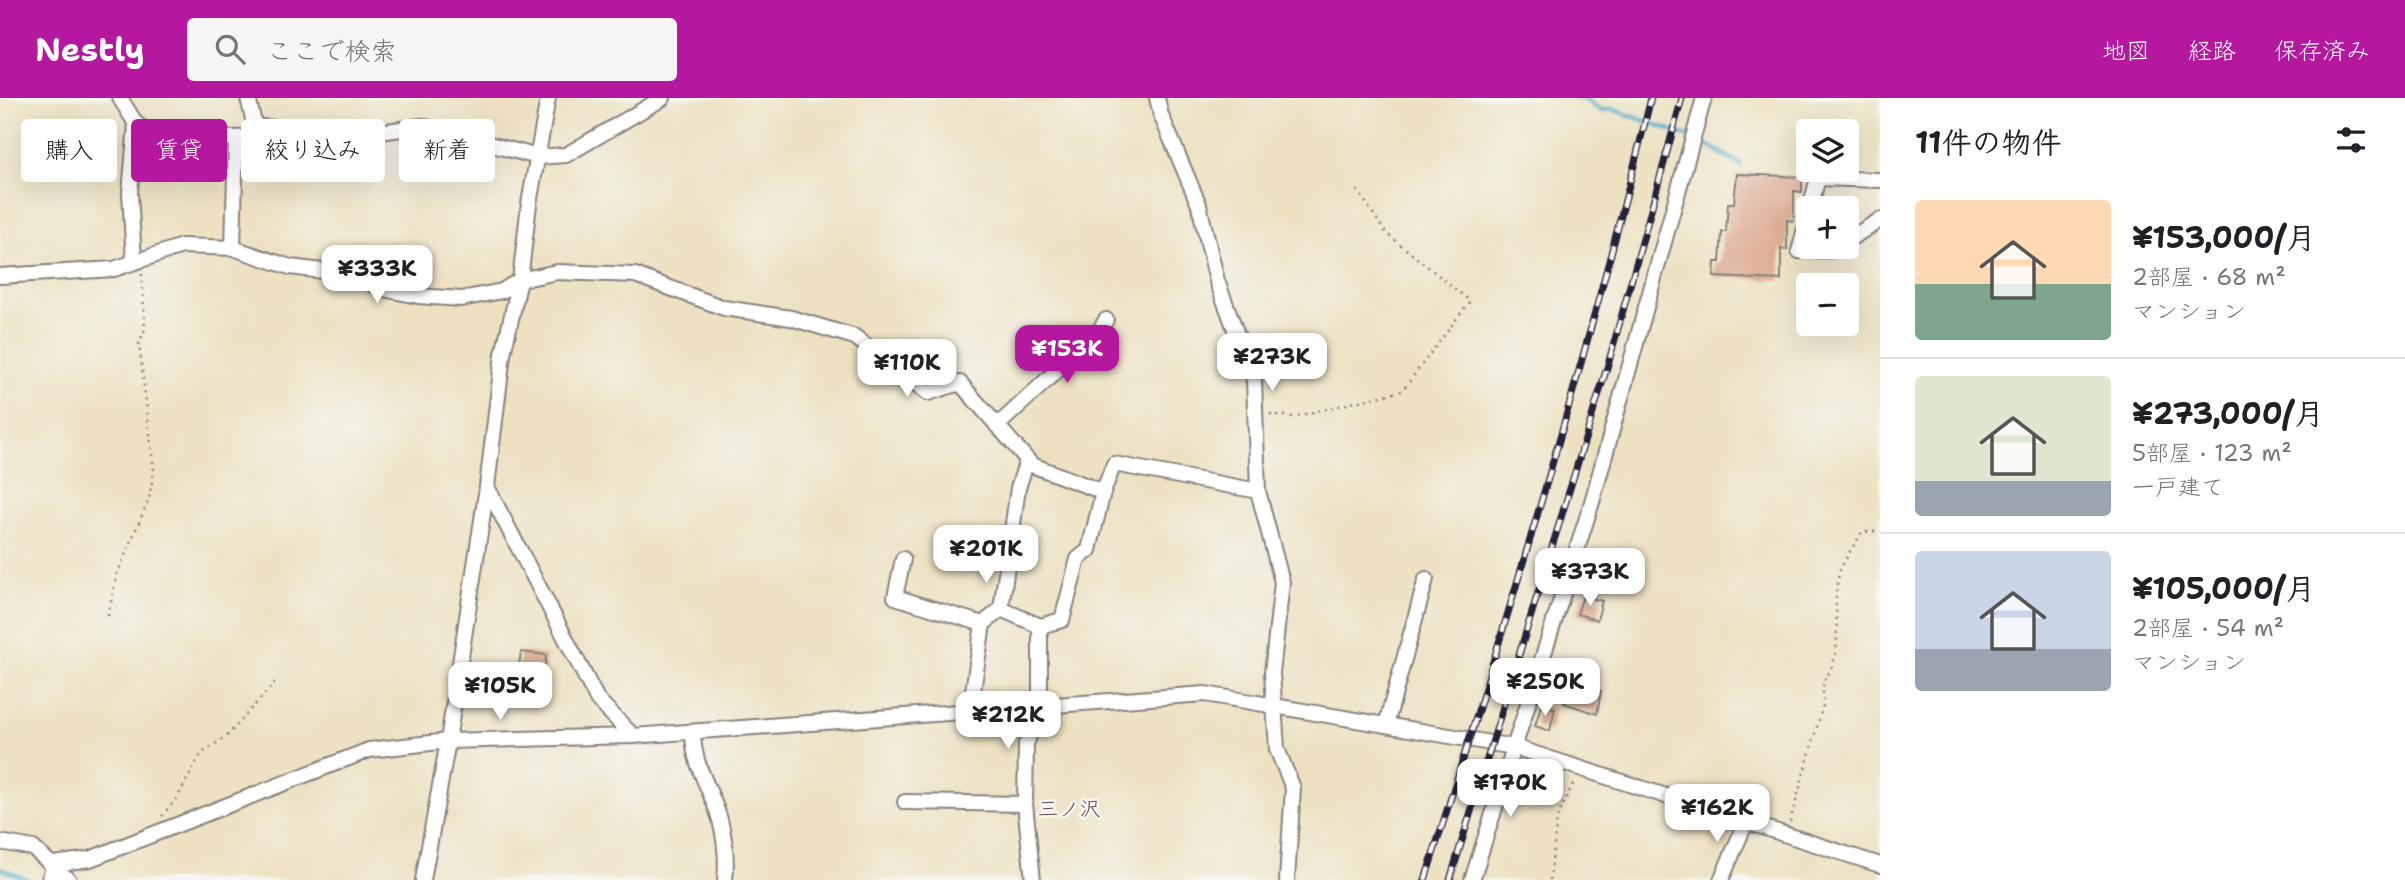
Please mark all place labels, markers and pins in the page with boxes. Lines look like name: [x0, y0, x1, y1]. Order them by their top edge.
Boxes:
pin: ¥333K: [328, 246, 426, 305]
pin: ¥153K: [1018, 326, 1116, 385]
pin: ¥273K: [1223, 334, 1321, 393]
pin: ¥110K: [858, 340, 956, 399]
pin: ¥201K: [937, 526, 1035, 585]
pin: ¥373K: [1541, 548, 1639, 608]
pin: ¥250K: [1496, 658, 1594, 718]
pin: ¥105K: [451, 662, 549, 722]
pin: ¥212K: [959, 692, 1057, 751]
pin: ¥170K: [1461, 760, 1559, 819]
pin: ¥162K: [1668, 784, 1766, 844]

